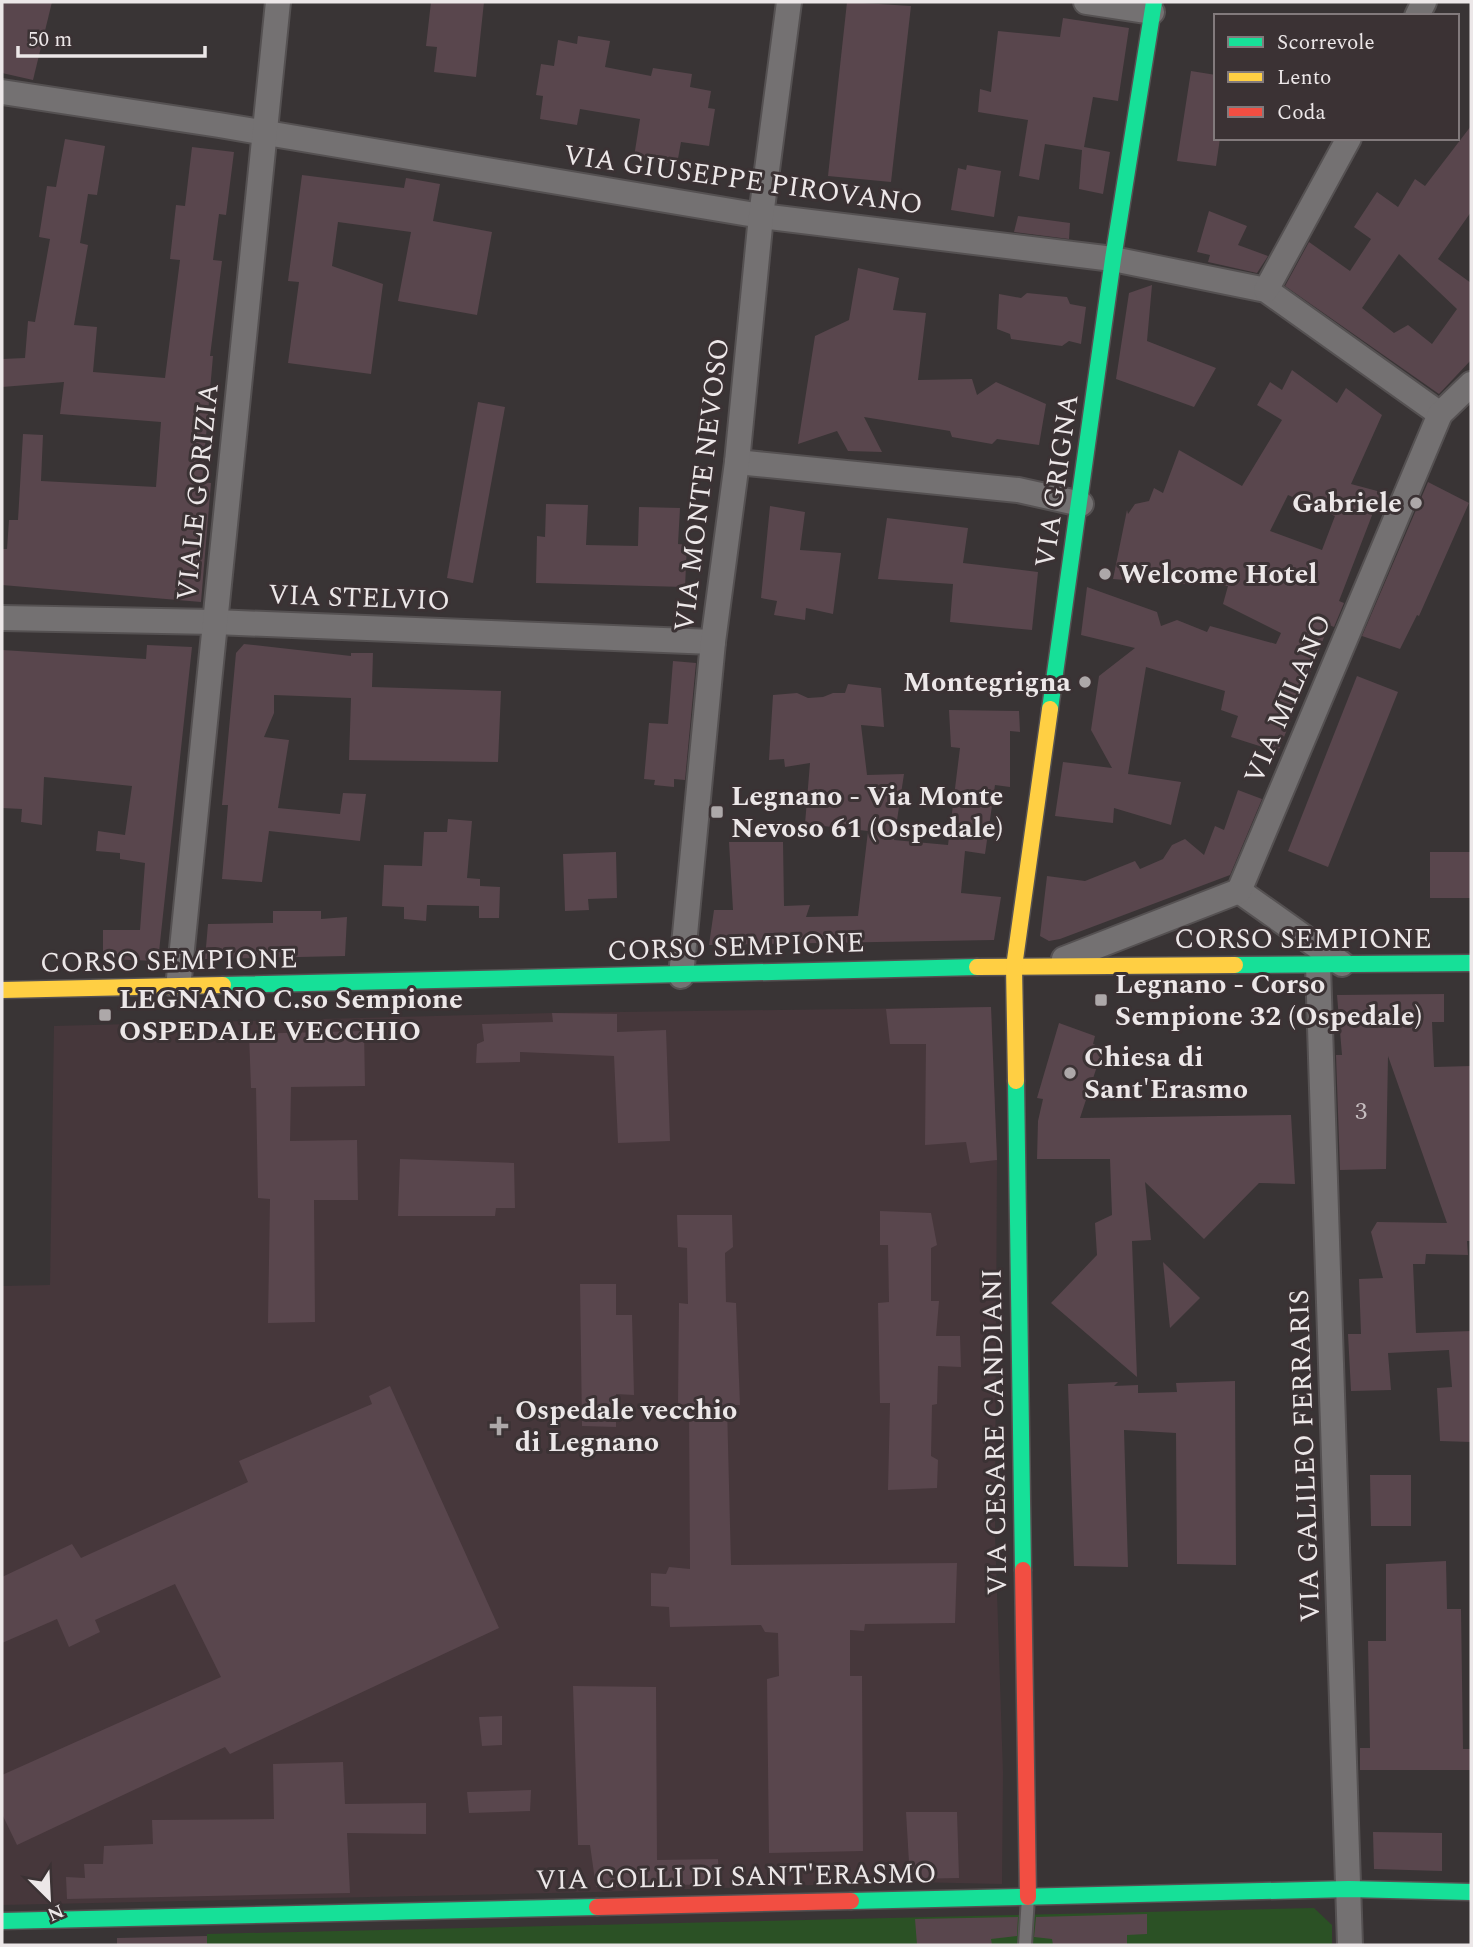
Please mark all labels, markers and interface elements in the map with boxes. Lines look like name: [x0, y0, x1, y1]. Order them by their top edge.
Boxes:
scale bar: [18, 14, 205, 58]
legend: [1214, 14, 1459, 140]
text: 50 m: [28, 24, 72, 56]
text: Scorrevole: [1277, 27, 1375, 59]
text: Lento: [1277, 62, 1331, 94]
text: Coda: [1277, 97, 1326, 129]
street label: VIA GIUSEPPE PIROVANO: [561, 133, 925, 227]
street label: VIA MONTE NEVOSO: [663, 336, 741, 634]
street label: VIALE GORIZIA: [165, 381, 231, 603]
street label: VIA GRIGNA: [1024, 392, 1090, 570]
place label: Gabriele: [1292, 482, 1402, 525]
marker: Gabriele: [1408, 495, 1424, 511]
place label: Welcome Hotel: [1119, 553, 1318, 596]
marker: Welcome Hotel: [1097, 566, 1113, 582]
street label: VIA STELVIO: [267, 573, 451, 623]
street label: VIA MILANO: [1233, 608, 1343, 790]
place label: Montegrigna: [903, 661, 1072, 704]
marker: Montegrigna: [1077, 674, 1093, 690]
place label: Legnano - Via Monte Nevoso 61 (Ospedale): [731, 775, 1003, 850]
marker: Legnano - Via Monte Nevoso 61 (Ospedale): [709, 804, 725, 820]
street label: CORSO SEMPIONE: [1174, 918, 1432, 961]
street label: CORSO SEMPIONE: [607, 921, 865, 973]
street label: CORSO SEMPIONE: [40, 937, 298, 985]
place label: Legnano - Corso Sempione 32 (Ospedale): [1115, 963, 1422, 1038]
place label: LEGNANO C.so Sempione OSPEDALE VECCHIO: [119, 978, 463, 1053]
marker: Legnano - Corso Sempione 32 (Ospedale): [1093, 992, 1109, 1008]
marker: LEGNANO C.so Sempione OSPEDALE VECCHIO: [97, 1007, 113, 1023]
place label: Chiesa di Sant'Erasmo: [1084, 1036, 1248, 1111]
marker: Chiesa di Sant'Erasmo: [1062, 1065, 1078, 1081]
house number: 3: [1355, 1094, 1367, 1130]
street label: VIA CESARE CANDIANI: [971, 1268, 1019, 1596]
street label: VIA GALILEO FERRARIS: [1278, 1289, 1332, 1623]
place label: Ospedale vecchio di Legnano: [515, 1389, 737, 1464]
marker: Ospedale vecchio di Legnano: [489, 1416, 509, 1436]
street label: VIA COLLI DI SANT'ERASMO: [535, 1852, 937, 1902]
north arrow: [14, 1863, 84, 1933]
text: N: [42, 1896, 68, 1929]

